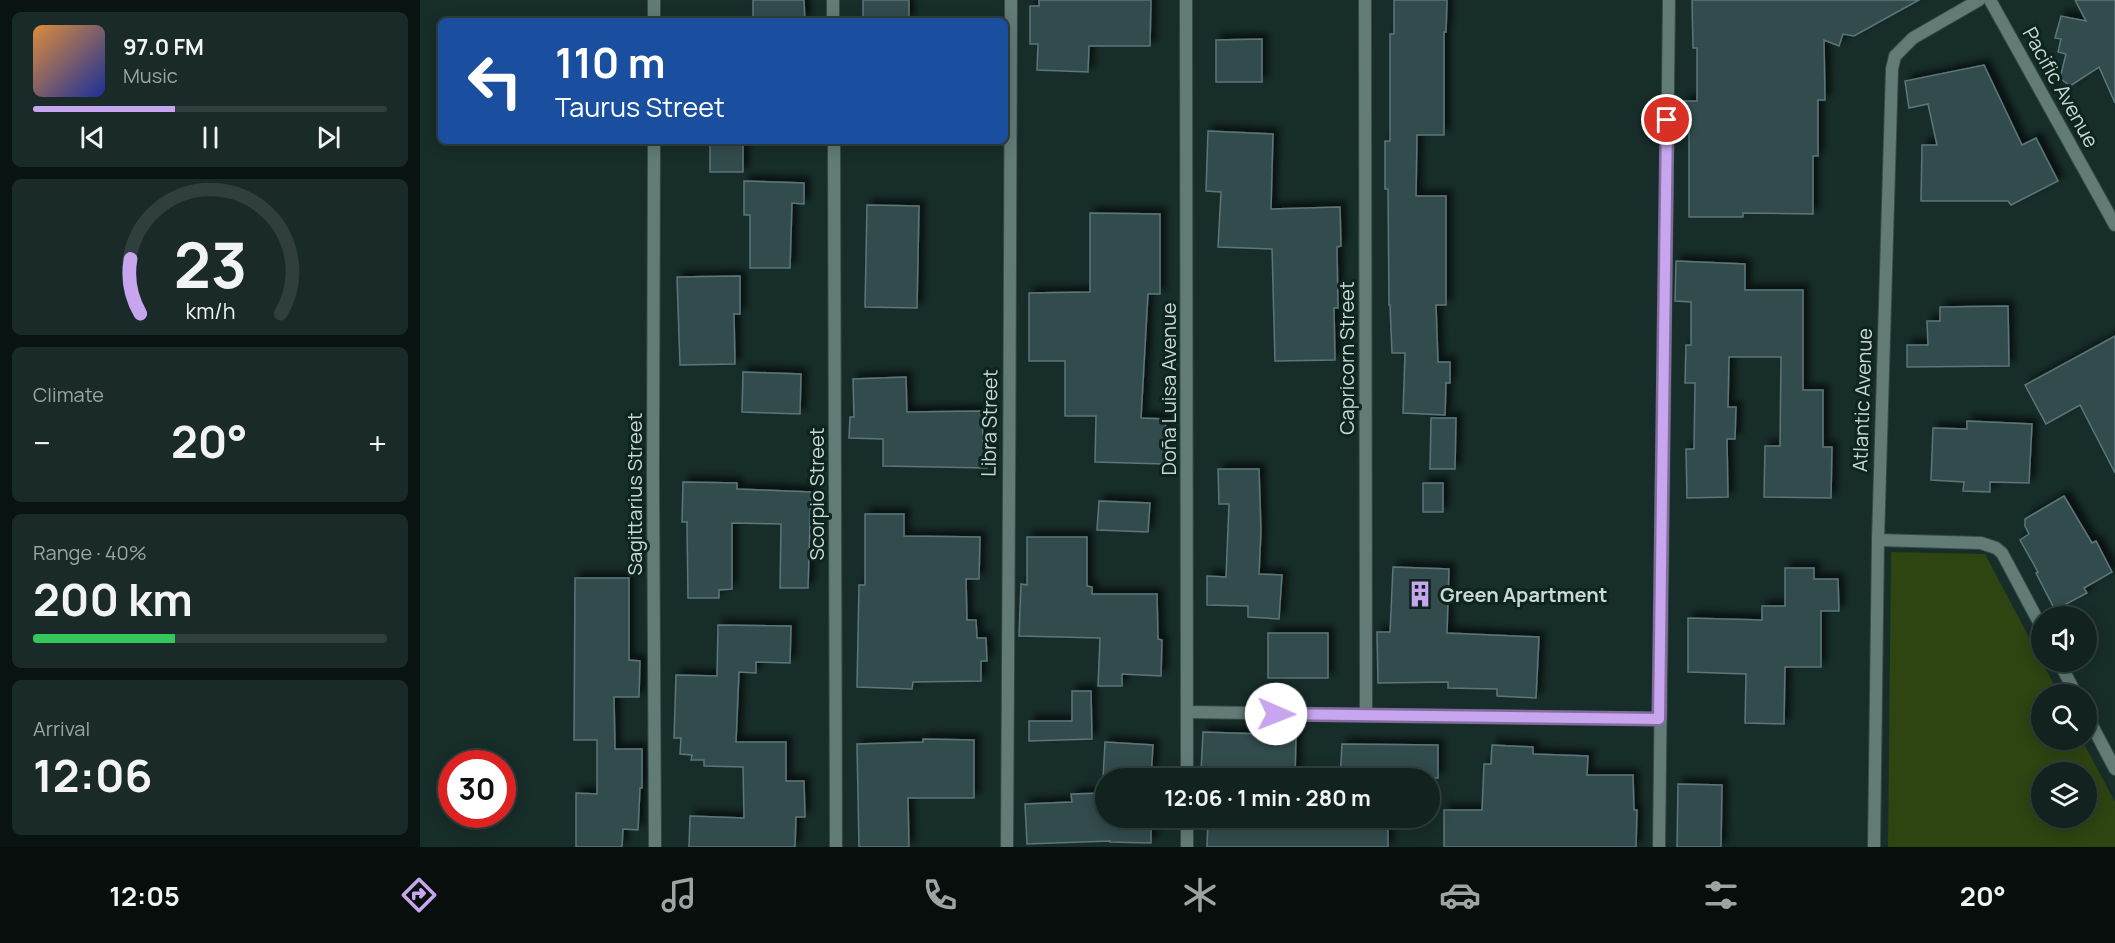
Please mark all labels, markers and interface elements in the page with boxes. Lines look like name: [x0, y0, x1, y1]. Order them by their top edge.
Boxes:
street label: Pacific Avenue: [2017, 22, 2105, 152]
text: 97.0 FM: [123, 32, 204, 62]
text: 110 m: [555, 33, 666, 91]
icon: left: [456, 42, 534, 120]
text: Music: [123, 62, 178, 89]
text: Taurus Street: [555, 88, 725, 125]
pin: [1641, 94, 1692, 145]
icon: arrive: [1650, 103, 1683, 136]
icon: previous: [76, 121, 109, 154]
icon: pause: [194, 121, 227, 154]
icon: next: [312, 121, 345, 154]
text: 23: [173, 221, 247, 307]
street label: Capricorn Street: [1333, 281, 1360, 435]
text: km/h: [185, 296, 235, 325]
street label: Doña Luisa Avenue: [1155, 302, 1182, 476]
street label: Atlantic Avenue: [1846, 327, 1878, 473]
street label: Libra Street: [975, 369, 1003, 477]
text: Climate: [33, 381, 104, 408]
text: 20°: [171, 410, 248, 472]
street label: Sagittarius Street: [621, 413, 648, 575]
text: −: [33, 420, 51, 465]
text: +: [368, 420, 387, 465]
street label: Scorpio Street: [803, 427, 830, 561]
text: Range · 40%: [33, 539, 147, 566]
text: 200 km: [33, 568, 193, 630]
building icon: Green Apartment: [1405, 579, 1435, 609]
place label: Green Apartment: [1440, 581, 1607, 608]
map controls: [2031, 606, 2097, 828]
button: sound: [2031, 606, 2097, 672]
position arrow: [1244, 682, 1308, 746]
button: search: [2031, 684, 2097, 750]
text: Arrival: [33, 715, 90, 742]
text: 12:06: [33, 744, 153, 806]
speed limit sign: 30: [438, 750, 516, 828]
button: layers: [2031, 762, 2097, 828]
text: 12:06 · 1 min · 280 m: [1164, 783, 1371, 813]
icon: directions: [398, 874, 440, 916]
icon: music: [658, 874, 700, 916]
icon: phone: [919, 874, 961, 916]
icon: climate: [1179, 874, 1221, 916]
icon: car: [1439, 874, 1481, 916]
icon: filters: [1700, 874, 1742, 916]
text: 12:05: [109, 877, 180, 914]
text: 20°: [1960, 877, 2006, 914]

